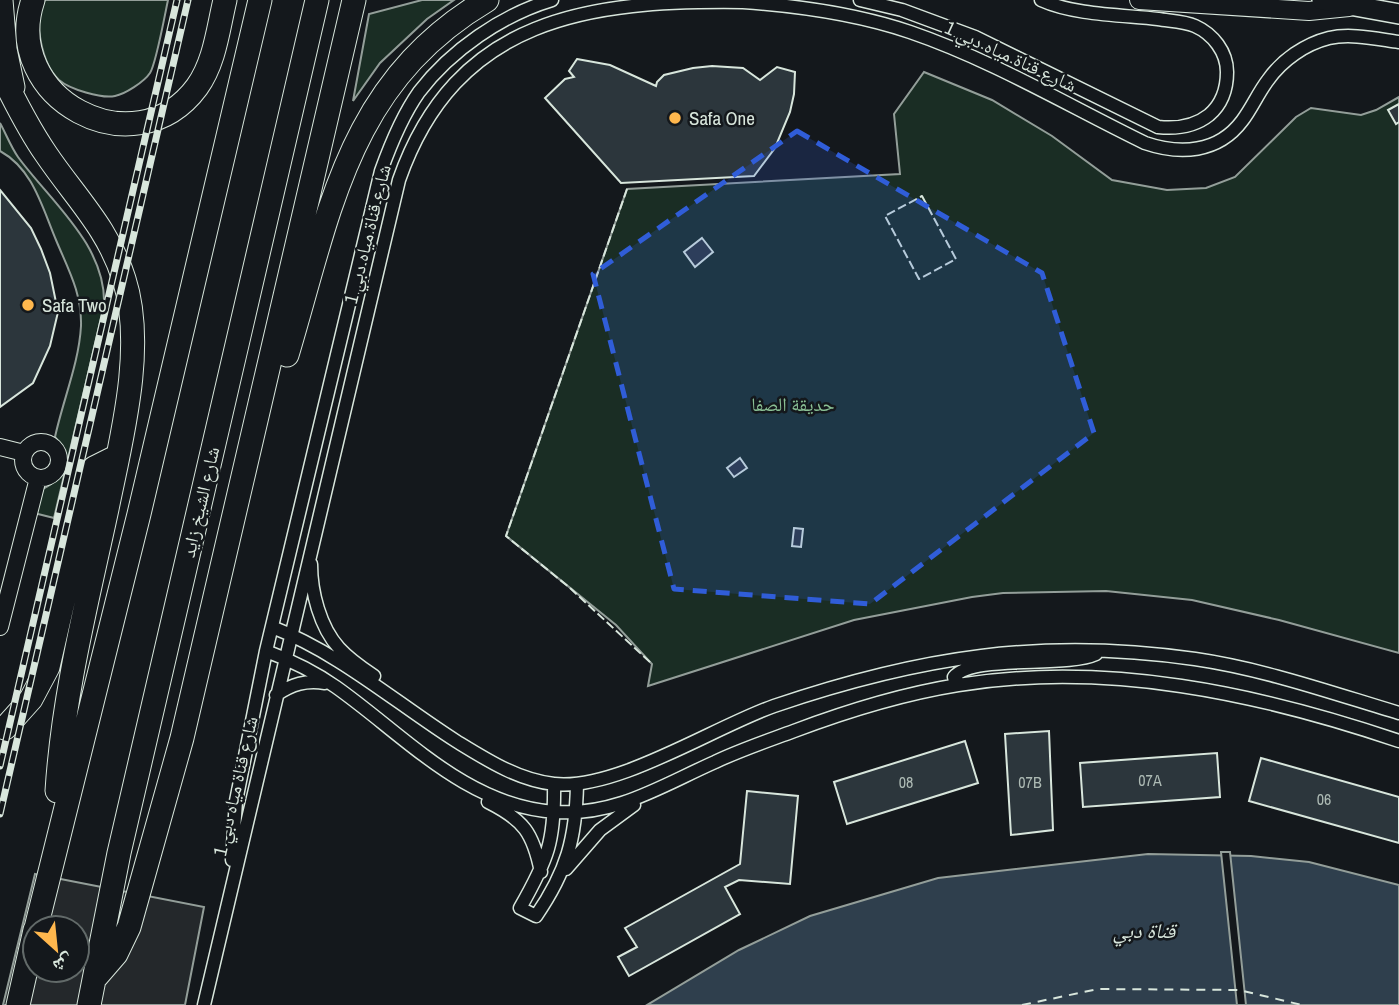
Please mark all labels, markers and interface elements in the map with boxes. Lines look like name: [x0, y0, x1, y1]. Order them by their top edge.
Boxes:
street label: شارع قناة مياه دبي 1: [940, 14, 1081, 100]
place label: Safa One: [689, 105, 755, 131]
marker: Safa One: [667, 110, 683, 126]
street label: شارع قناة مياه دبي 1: [337, 162, 400, 307]
place label: Safa Two: [42, 292, 107, 318]
marker: Safa Two: [20, 297, 36, 313]
park label: حديقة الصفا: [751, 391, 835, 417]
street label: شارع الشيخ زايد: [175, 444, 225, 560]
street label: شارع قناة مياه دبي 1: [206, 714, 266, 859]
house number: 07A: [1138, 769, 1162, 791]
house number: 08: [899, 771, 913, 793]
house number: 07B: [1018, 771, 1042, 793]
house number: 06: [1317, 788, 1331, 810]
north arrow: [21, 914, 91, 984]
water label: قناة دبي: [1113, 916, 1178, 947]
text: ش: [49, 948, 79, 980]

